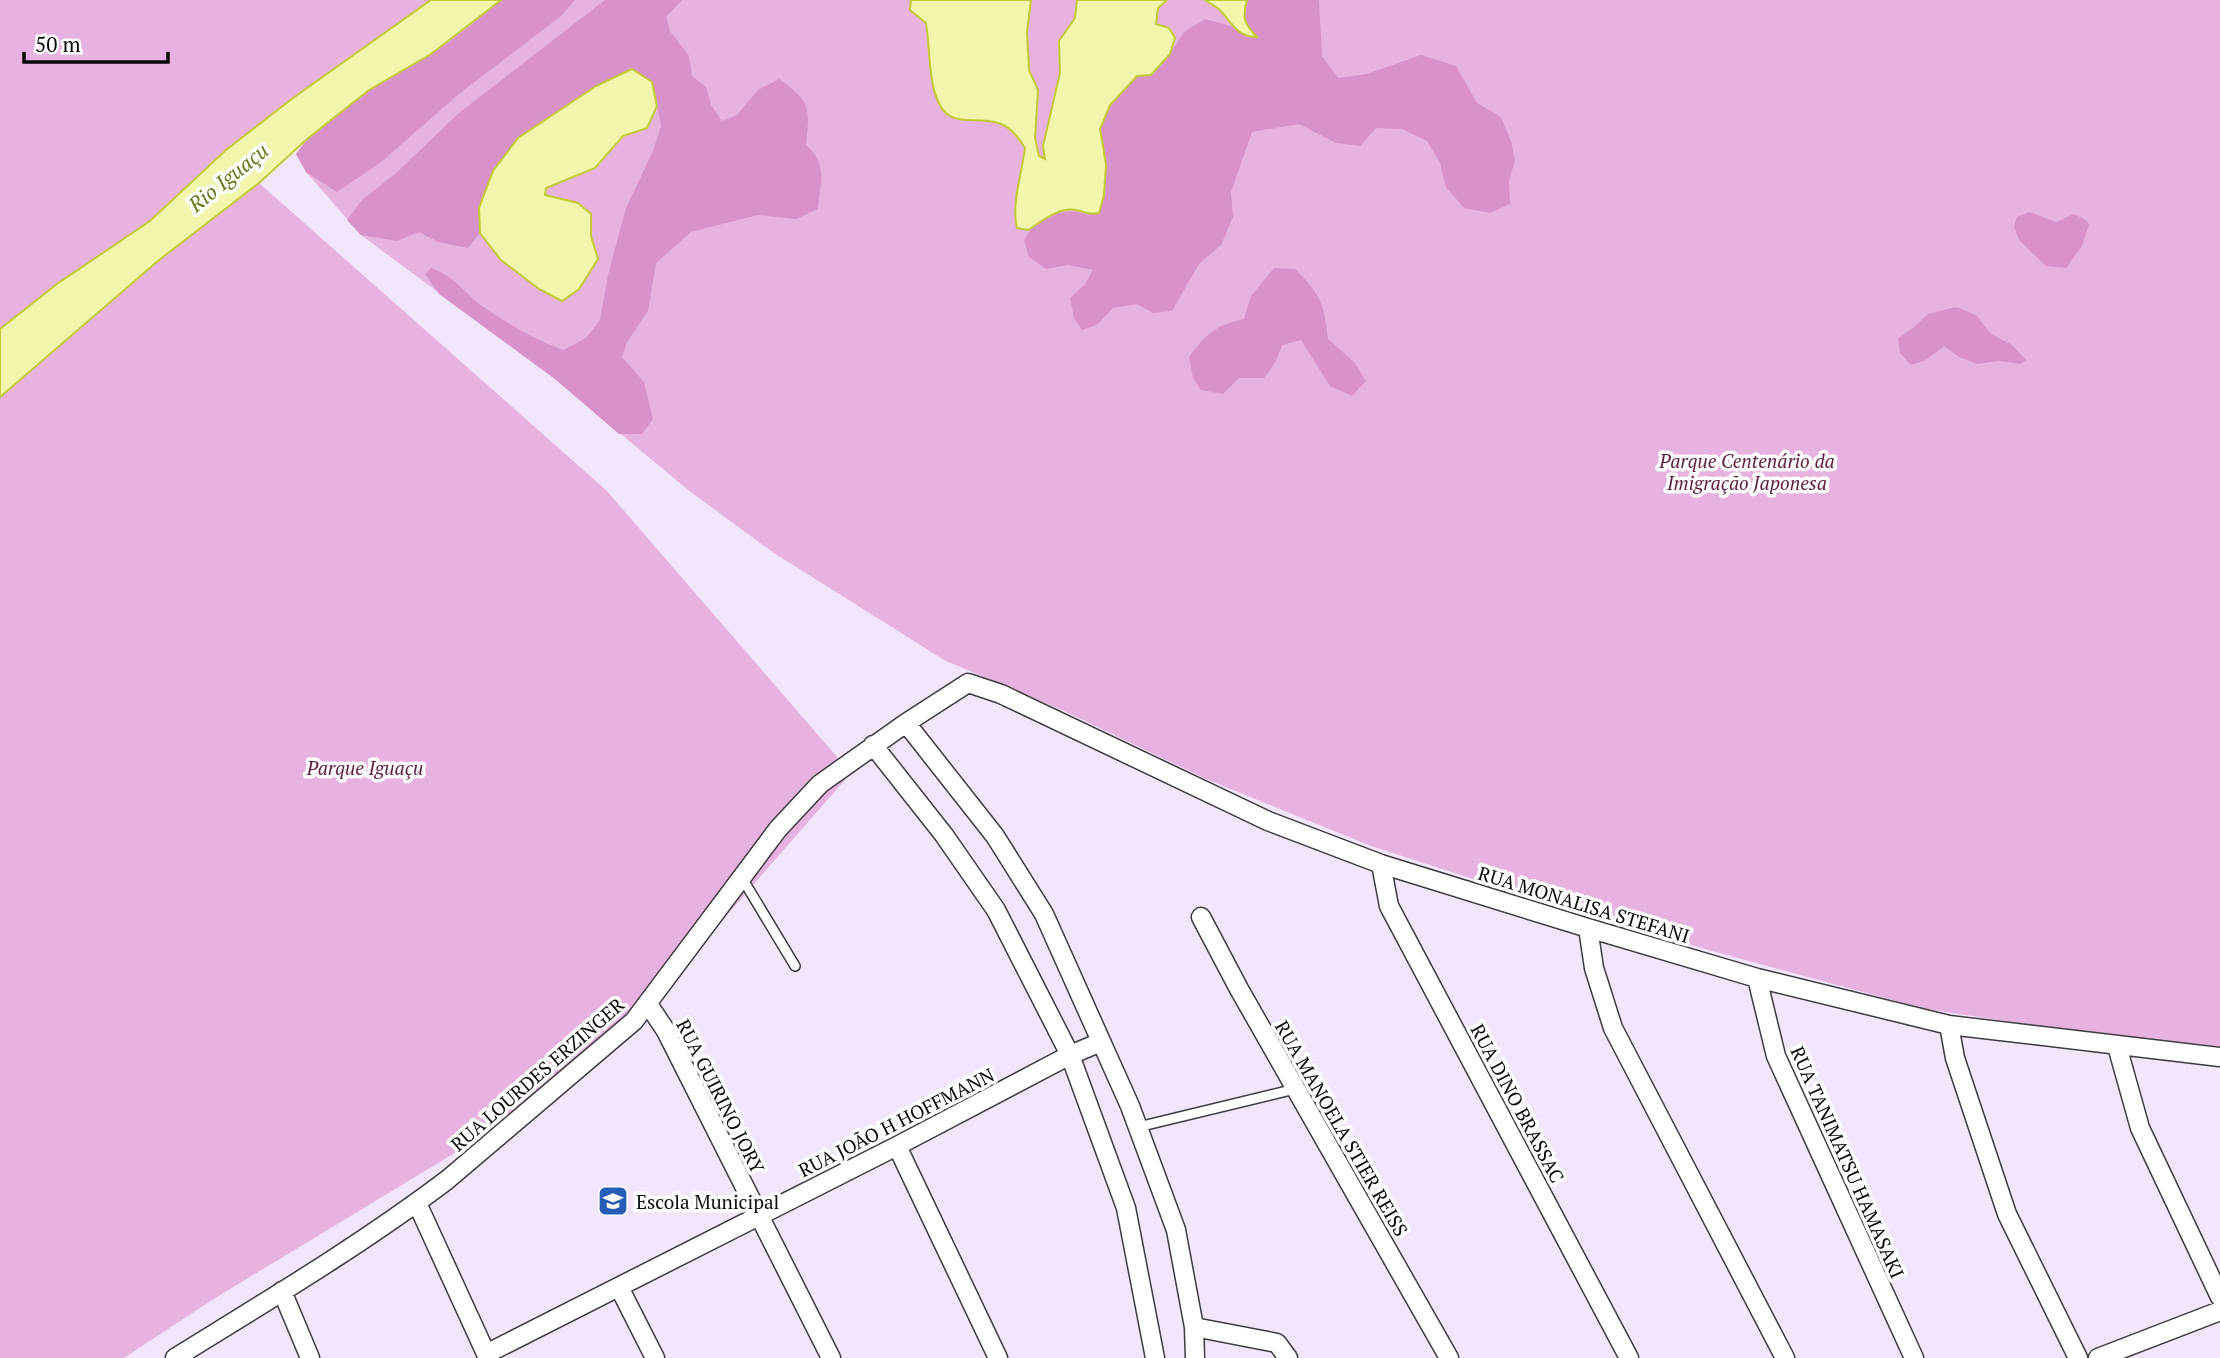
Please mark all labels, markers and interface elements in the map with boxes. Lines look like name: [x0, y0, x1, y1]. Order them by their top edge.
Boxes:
scale bar: [24, 21, 168, 65]
text: 50 m: [35, 30, 81, 58]
water label: Rio Iguaçu: [181, 136, 274, 218]
park label: Parque Centenário da Imigração Japonesa: [1658, 448, 1835, 495]
park label: Parque Iguaçu: [306, 755, 423, 780]
street label: RUA MONALISA STEFANI: [1475, 860, 1693, 948]
street label: RUA LOURDES ERZINGER: [445, 992, 629, 1156]
street label: RUA GUIRINO JORY: [671, 1015, 771, 1178]
street label: RUA MANOELA STIER REISS: [1270, 1016, 1414, 1240]
street label: RUA DINO BRASSAC: [1466, 1019, 1570, 1187]
street label: RUA TANIMATSU HAMASAKI: [1785, 1042, 1911, 1282]
street label: RUA JOÃO H HOFFMANN: [794, 1062, 998, 1182]
school or university icon: Escola Municipal: [596, 1184, 630, 1218]
place label: Escola Municipal: [636, 1189, 779, 1214]

